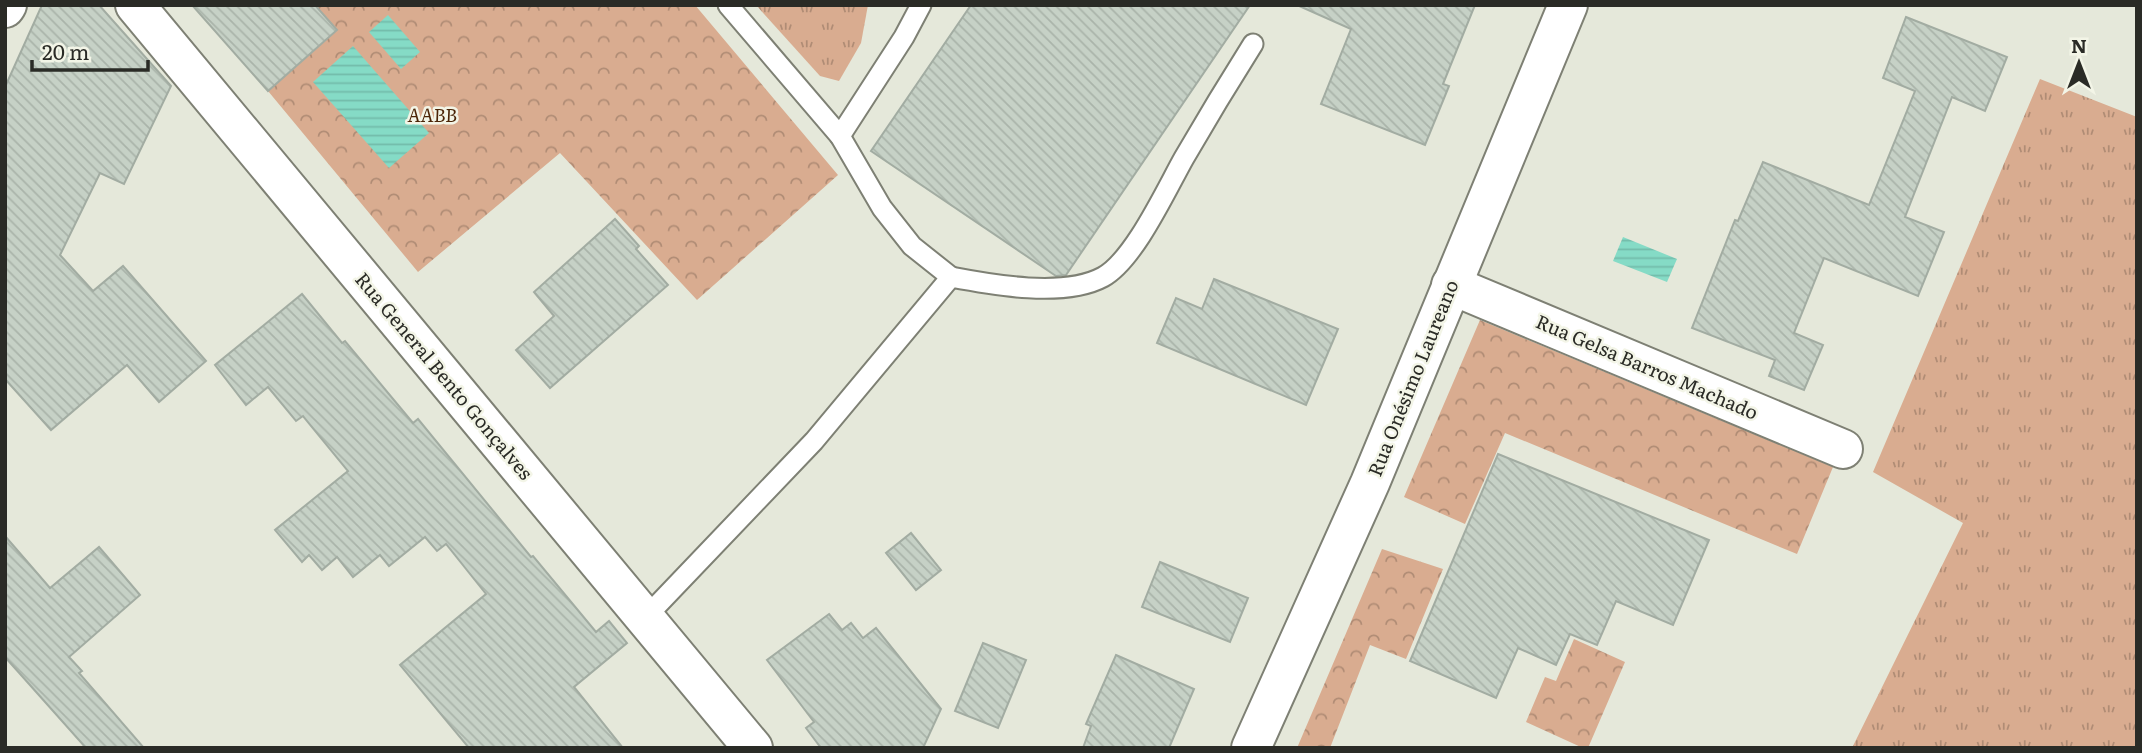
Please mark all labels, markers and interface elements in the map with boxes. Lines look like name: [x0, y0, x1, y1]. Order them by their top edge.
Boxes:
scale bar: [32, 28, 147, 72]
north arrow: [2044, 28, 2114, 98]
text: N: [2071, 31, 2087, 59]
text: 20 m: [42, 35, 89, 66]
park label: AABB: [407, 100, 457, 128]
street label: Rua General Bento Gonçalves: [349, 266, 540, 486]
street label: Rua Onésimo Laureano: [1360, 275, 1464, 480]
street label: Rua Gelsa Barros Machado: [1532, 307, 1763, 426]

